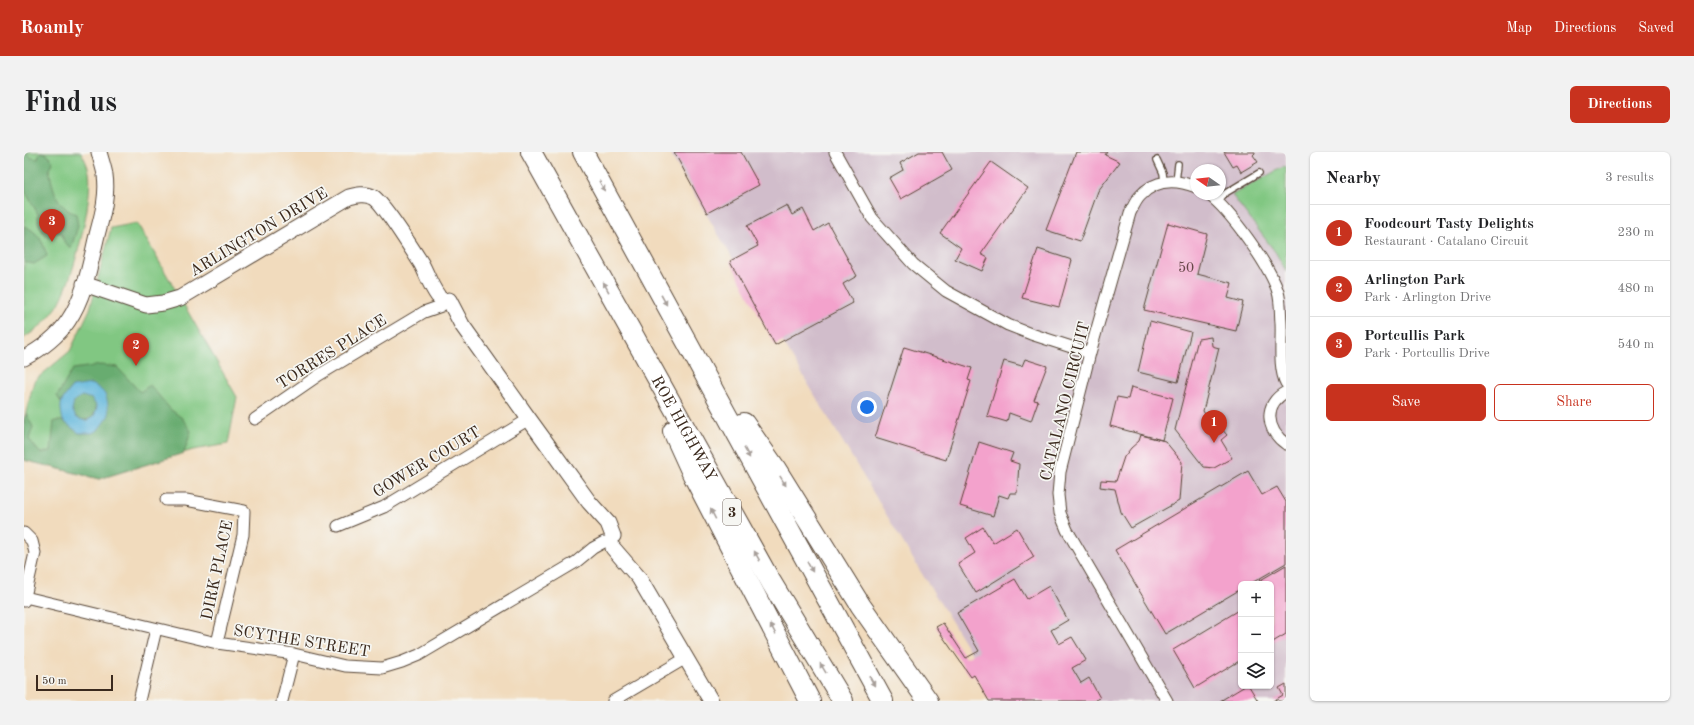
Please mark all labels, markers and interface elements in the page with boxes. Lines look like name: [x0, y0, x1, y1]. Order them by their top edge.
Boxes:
text: Roamly: [20, 19, 84, 38]
text: Map: [1506, 21, 1532, 35]
text: Directions: [1554, 21, 1616, 35]
text: Saved: [1638, 21, 1674, 35]
button: Directions: [1570, 86, 1670, 123]
text: Find us: [24, 90, 117, 118]
north arrow: [1190, 164, 1226, 200]
text: Nearby: [1326, 170, 1381, 187]
text: 3 results: [1605, 171, 1654, 184]
one-way arrow: [599, 180, 605, 192]
street label: ARLINGTON DRIVE: [187, 185, 331, 280]
pin: 3: [39, 209, 65, 242]
text: Foodcourt Tasty Delights: [1364, 217, 1534, 232]
text: 1: [1335, 226, 1343, 239]
text: 230 m: [1617, 226, 1654, 239]
text: Restaurant · Catalano Circuit: [1364, 235, 1528, 248]
house number: 50: [1178, 261, 1194, 275]
text: Arlington Park: [1364, 273, 1466, 288]
one-way arrow: [603, 282, 609, 293]
text: 2: [1335, 282, 1343, 295]
text: 480 m: [1617, 282, 1654, 295]
text: Park · Arlington Drive: [1364, 291, 1491, 304]
one-way arrow: [661, 295, 668, 306]
street label: TORRES PLACE: [274, 313, 390, 393]
street label: CATALANO CIRCUIT: [1038, 320, 1093, 483]
text: Portcullis Park: [1364, 329, 1465, 344]
pin: 2: [123, 333, 149, 366]
text: 3: [1335, 338, 1343, 351]
text: 540 m: [1617, 338, 1654, 351]
text: Park · Portcullis Drive: [1364, 347, 1490, 360]
street label: ROE HIGHWAY: [648, 373, 719, 485]
button: Save: [1326, 384, 1486, 421]
button: Share: [1494, 384, 1654, 421]
your location: [857, 397, 877, 417]
pin: 1: [1201, 410, 1227, 443]
street label: GOWER COURT: [370, 424, 484, 501]
one-way arrow: [744, 447, 751, 459]
one-way arrow: [779, 475, 786, 487]
road number: 3: [723, 499, 741, 525]
one-way arrow: [710, 508, 716, 520]
street label: DIRK PLACE: [200, 519, 236, 622]
one-way arrow: [753, 550, 760, 562]
one-way arrow: [806, 561, 813, 573]
map controls: [1238, 581, 1274, 689]
button: +: [1238, 581, 1274, 617]
button: −: [1238, 617, 1274, 653]
street label: SCYTHE STREET: [232, 623, 371, 661]
one-way arrow: [770, 623, 777, 635]
button: layers: [1238, 653, 1274, 689]
one-way arrow: [819, 662, 826, 674]
scale bar: [36, 673, 113, 692]
one-way arrow: [869, 675, 875, 687]
text: 50 m: [42, 676, 67, 687]

